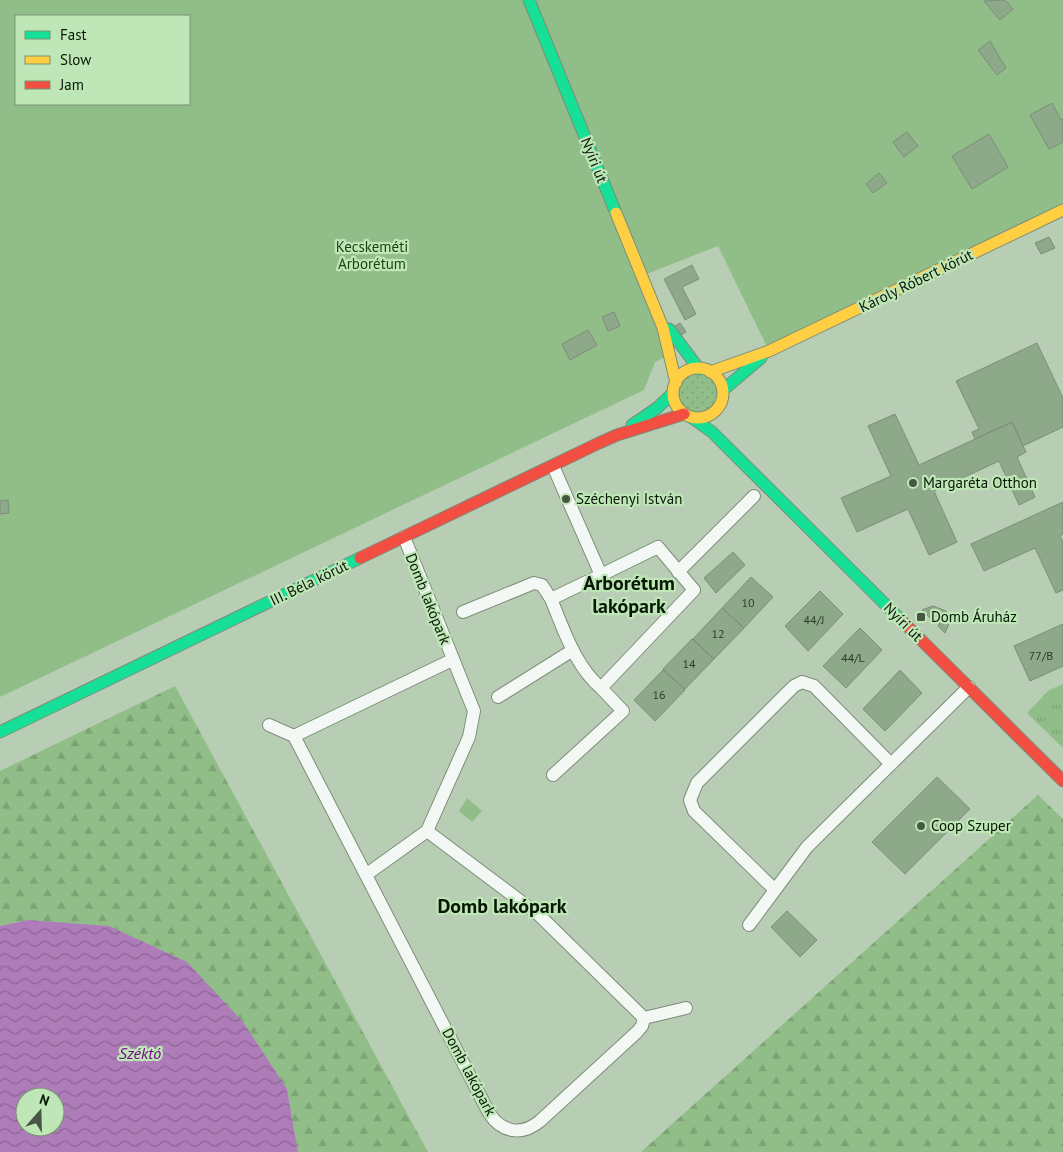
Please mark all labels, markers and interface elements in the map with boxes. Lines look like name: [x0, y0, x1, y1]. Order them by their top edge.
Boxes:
legend: [15, 15, 190, 105]
text: Fast: [60, 25, 87, 44]
text: Slow: [60, 50, 91, 69]
text: Jam: [59, 75, 84, 94]
street label: Nyíri út: [577, 134, 612, 185]
park label: Kecskeméti Arborétum: [336, 237, 408, 273]
street label: Károly Róbert körút: [856, 245, 976, 316]
place label: Margaréta Otthon: [923, 473, 1037, 492]
marker: Margaréta Otthon: [907, 477, 919, 489]
place label: Széchenyi István: [576, 489, 682, 508]
marker: Széchenyi István: [560, 493, 572, 505]
street label: Domb lakópark: [402, 550, 456, 648]
street label: III. Béla körút: [267, 555, 351, 610]
district label: Arborétum lakópark: [583, 570, 675, 619]
house number: 10: [741, 595, 755, 610]
street label: Nyíri út: [880, 598, 927, 645]
place label: Domb Áruház: [931, 607, 1017, 626]
marker: Domb Áruház: [915, 611, 927, 623]
house number: 44/J: [804, 612, 824, 627]
house number: 12: [711, 626, 725, 641]
house number: 77/B: [1029, 648, 1053, 663]
house number: 44/L: [841, 650, 865, 665]
house number: 14: [682, 656, 696, 671]
house number: 16: [652, 687, 666, 702]
place label: Coop Szuper: [931, 816, 1011, 835]
marker: Coop Szuper: [915, 820, 927, 832]
district label: Domb lakópark: [437, 893, 567, 919]
street label: Domb lakópark: [438, 1025, 501, 1120]
water label: Széktó: [119, 1043, 161, 1063]
north arrow: [15, 1087, 65, 1137]
text: N: [37, 1090, 52, 1110]

